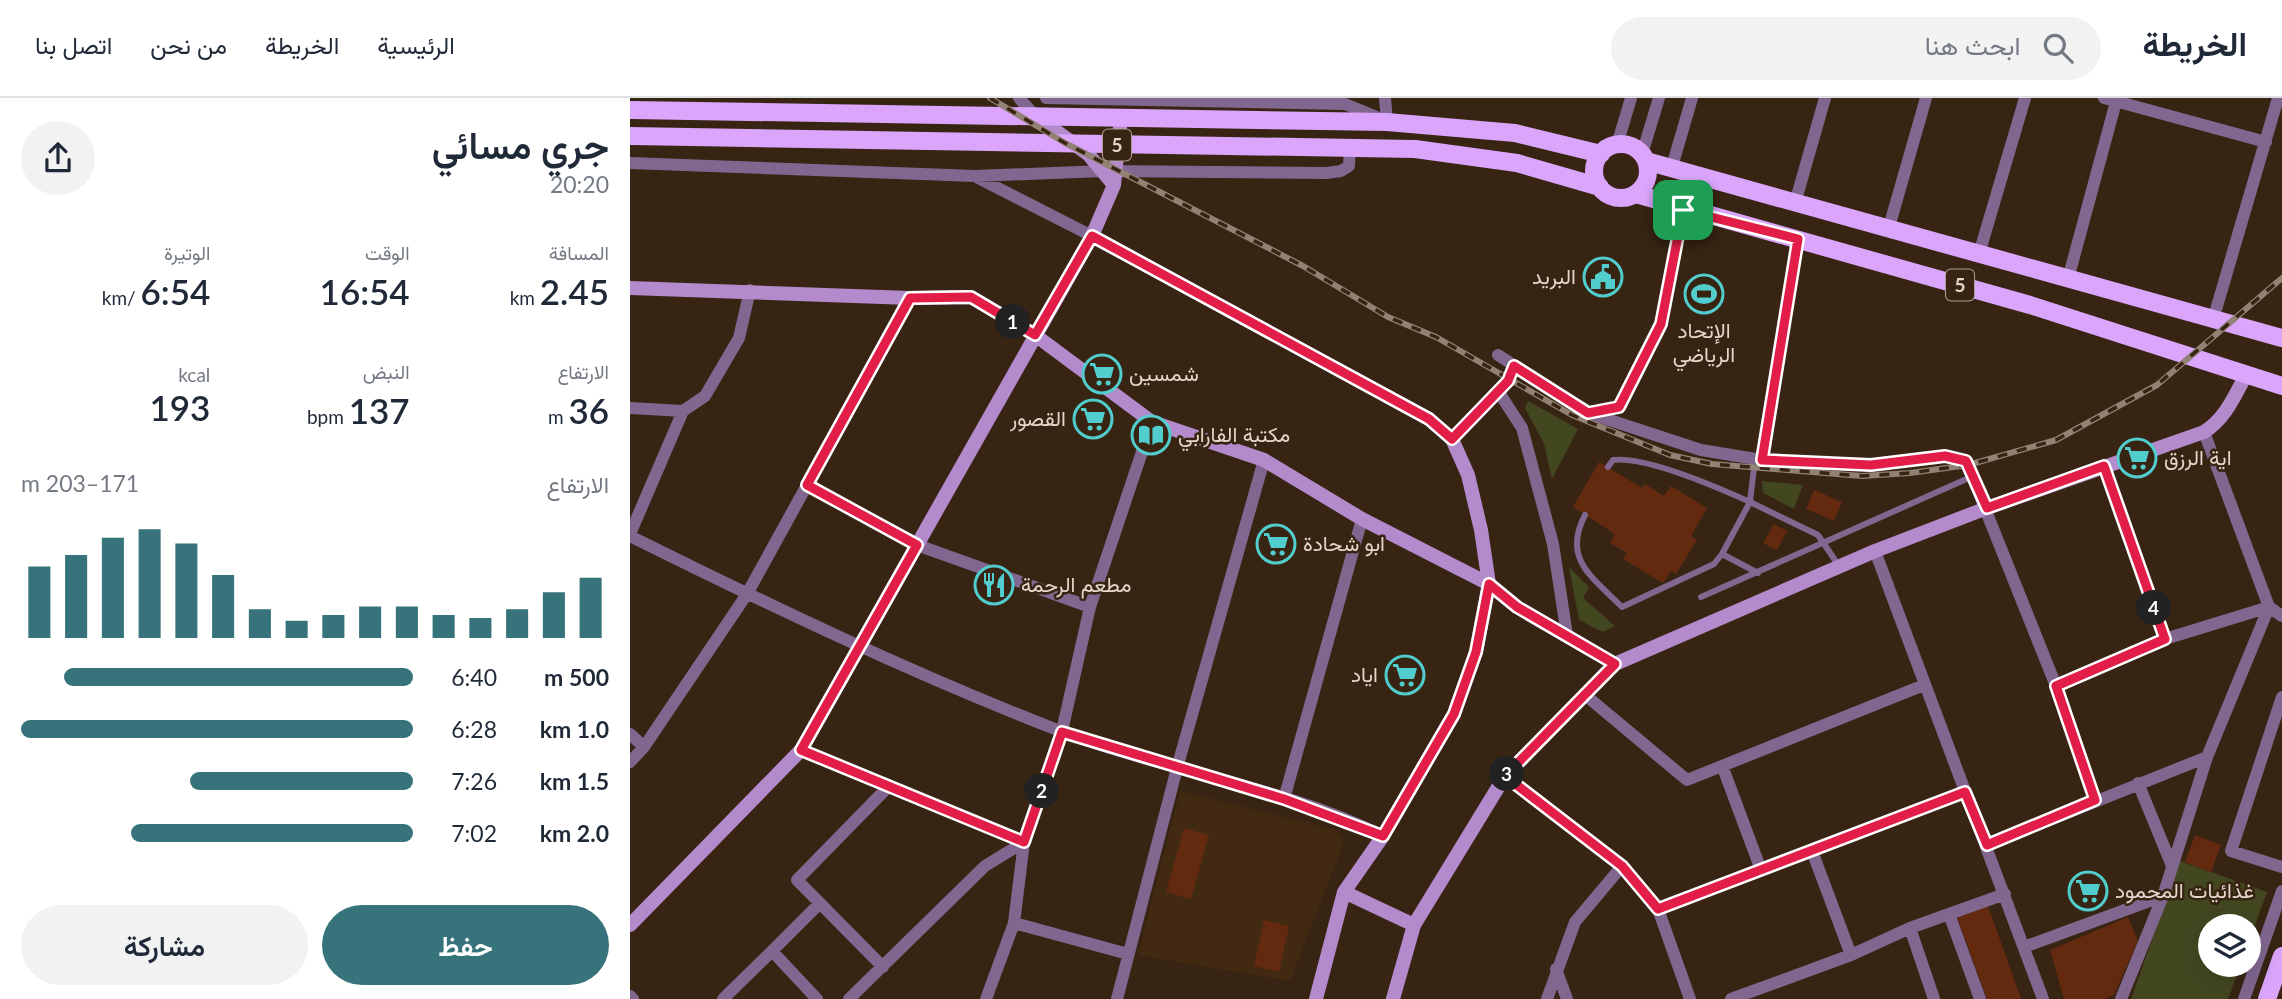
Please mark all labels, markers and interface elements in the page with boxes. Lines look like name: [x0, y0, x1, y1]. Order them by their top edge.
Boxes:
search box: [1611, 17, 2101, 80]
text: الخريطة: [2143, 23, 2247, 63]
text: ابحث هنا: [1925, 29, 2021, 61]
icon: search: [2039, 29, 2077, 67]
text: اتصل بنا: [35, 30, 112, 59]
text: من نحن: [150, 30, 227, 59]
text: الخريطة: [265, 30, 339, 59]
text: الرئيسية: [377, 30, 455, 59]
button: share: [21, 121, 95, 195]
text: جري مسائي: [432, 121, 609, 167]
road number: 5: [1103, 130, 1131, 160]
text: 20:20: [550, 170, 609, 198]
pin: [1653, 180, 1713, 240]
icon: arrive: [1664, 191, 1702, 229]
text: الوتيرة: [164, 241, 210, 264]
text: الوقت: [365, 241, 410, 264]
text: المسافة: [549, 241, 609, 264]
public building icon: البريد: [1582, 256, 1624, 298]
place label: البريد: [1532, 263, 1576, 290]
text: 6:54: [141, 270, 210, 312]
text: 16:54: [320, 270, 410, 312]
text: 2.45: [540, 270, 609, 312]
road number: 5: [1946, 270, 1974, 300]
sports icon: الإتحاد الرياضي: [1683, 273, 1725, 315]
text: /km: [102, 286, 141, 309]
text: km: [510, 286, 540, 309]
pin: 1: [996, 304, 1030, 340]
text: 1: [1007, 310, 1018, 333]
place label: الإتحاد الرياضي: [1673, 317, 1735, 372]
supermarket icon: شمسين: [1081, 353, 1123, 395]
text: النبض: [363, 360, 410, 383]
text: الارتفاع: [557, 360, 609, 383]
place label: شمسين: [1129, 360, 1199, 386]
text: kcal: [178, 363, 210, 386]
text: 193: [149, 386, 210, 428]
text: 137: [349, 389, 410, 431]
text: 36: [568, 389, 609, 431]
supermarket icon: القصور: [1072, 398, 1114, 440]
text: bpm: [307, 405, 349, 428]
text: m: [548, 405, 568, 428]
place label: القصور: [1009, 405, 1066, 432]
library icon: مكتبة الفارابي: [1130, 414, 1172, 456]
place label: مكتبة الفارابي: [1178, 421, 1290, 452]
supermarket icon: اية الرزق: [2116, 437, 2158, 479]
place label: اية الرزق: [2164, 444, 2232, 471]
text: 171–203 m: [21, 469, 139, 497]
text: الارتفاع: [547, 470, 609, 498]
supermarket icon: ابو شحادة: [1255, 523, 1297, 565]
place label: ابو شحادة: [1303, 530, 1385, 557]
restaurant icon: مطعم الرحمة: [973, 564, 1015, 606]
place label: مطعم الرحمة: [1021, 571, 1131, 599]
pin: 4: [2136, 590, 2172, 626]
text: 4: [2148, 596, 2159, 619]
supermarket icon: اياد: [1384, 654, 1426, 696]
place label: اياد: [1351, 661, 1378, 687]
text: 6:40: [451, 663, 497, 691]
text: 500 m: [544, 663, 609, 691]
text: 6:28: [451, 715, 497, 743]
text: 1.0 km: [540, 715, 609, 743]
pin: 3: [1490, 756, 1524, 792]
text: 3: [1501, 762, 1512, 785]
text: 7:26: [451, 767, 497, 795]
text: 1.5 km: [540, 767, 609, 795]
pin: 2: [1024, 774, 1060, 808]
text: 2: [1036, 779, 1047, 802]
text: 7:02: [451, 819, 497, 847]
text: 2.0 km: [540, 819, 609, 847]
supermarket icon: غذائيات المحمود: [2067, 870, 2109, 912]
place label: غذائيات المحمود: [2115, 877, 2254, 904]
button: مشاركة: [21, 905, 308, 985]
button: حفظ: [322, 905, 609, 985]
map controls: [2198, 914, 2261, 977]
button: layers: [2198, 914, 2261, 977]

